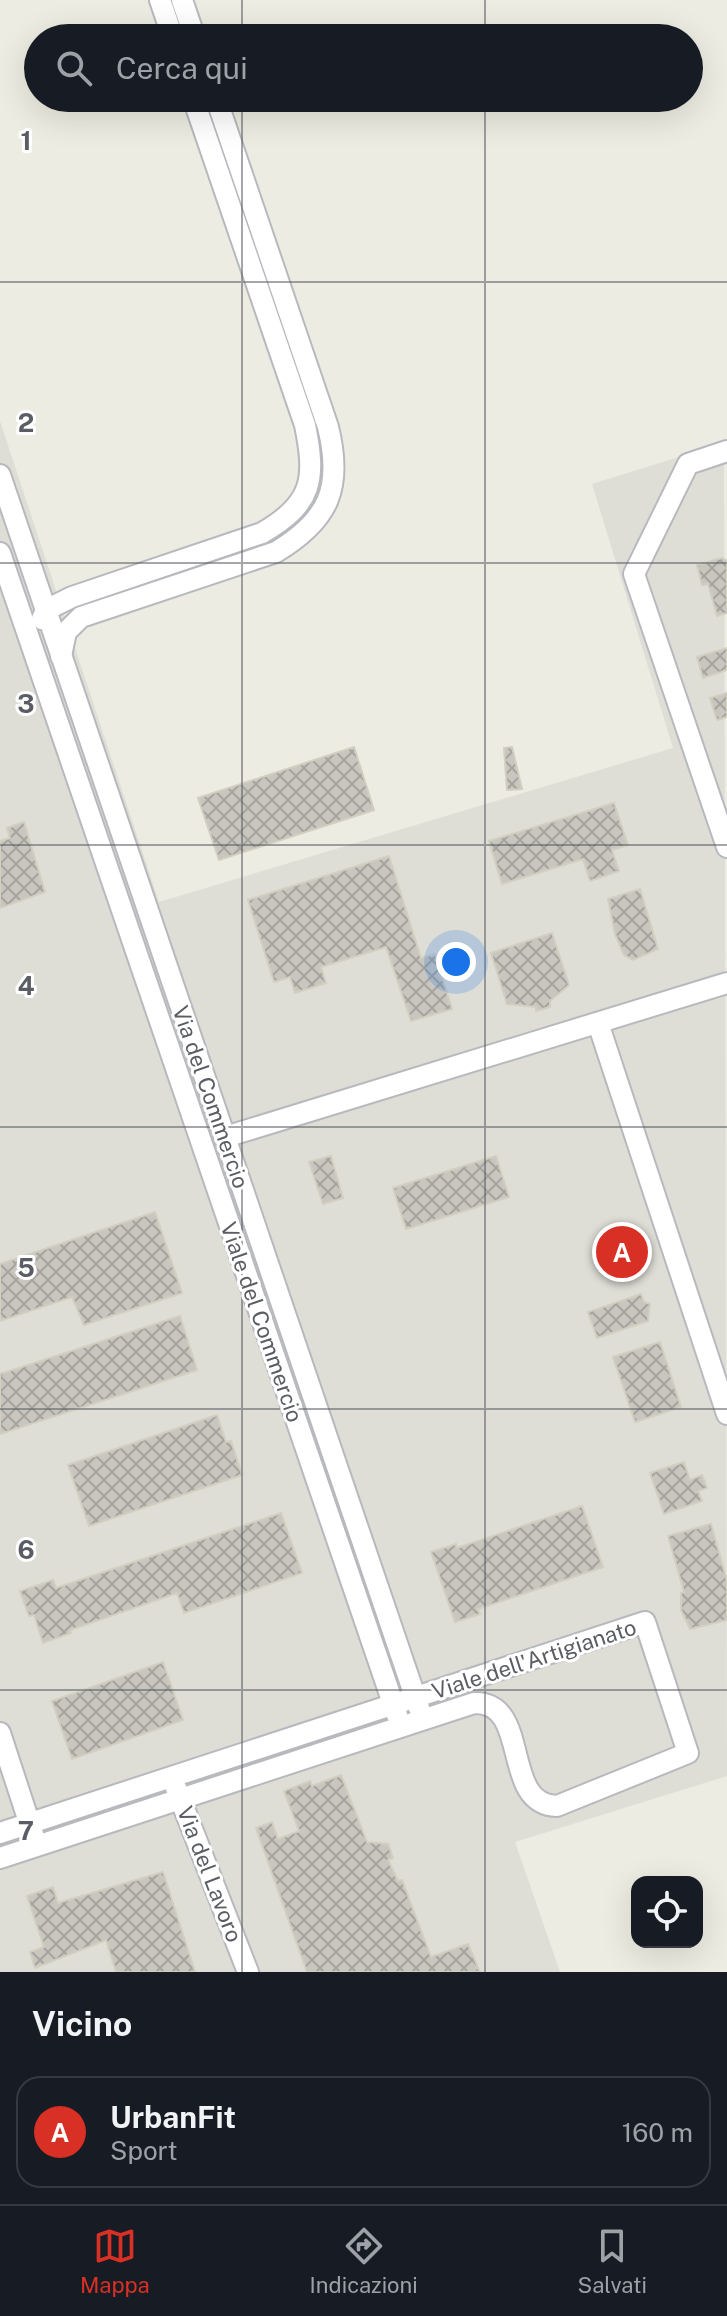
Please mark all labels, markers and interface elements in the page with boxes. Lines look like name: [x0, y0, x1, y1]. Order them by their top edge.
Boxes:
search box: [24, 24, 703, 112]
icon: search: [52, 46, 96, 90]
text: Cerca qui: [116, 50, 248, 86]
text: 1: [20, 125, 32, 156]
text: 2: [18, 407, 34, 438]
text: 3: [17, 688, 35, 719]
your location: [436, 942, 476, 982]
text: 4: [17, 970, 35, 1001]
street label: Via del Commercio: [168, 1002, 254, 1192]
street label: Viale del Commercio: [216, 1219, 308, 1425]
pin: A: [596, 1222, 648, 1282]
text: 5: [17, 1252, 35, 1283]
text: 6: [17, 1534, 35, 1565]
street label: Viale dell'Artigianato: [429, 1614, 639, 1704]
street label: Via del Lavoro: [172, 1802, 248, 1946]
text: 7: [18, 1815, 34, 1846]
map controls: [631, 1876, 703, 1948]
button: locate: [631, 1876, 703, 1948]
text: Vicino: [32, 2004, 132, 2044]
text: UrbanFit: [110, 2099, 236, 2135]
text: A: [51, 2117, 69, 2148]
text: 160 m: [622, 2117, 693, 2148]
text: Sport: [110, 2135, 178, 2166]
tab: Mappa: [80, 2224, 150, 2298]
tab: Indicazioni: [310, 2224, 418, 2298]
tab: Salvati: [577, 2224, 647, 2298]

